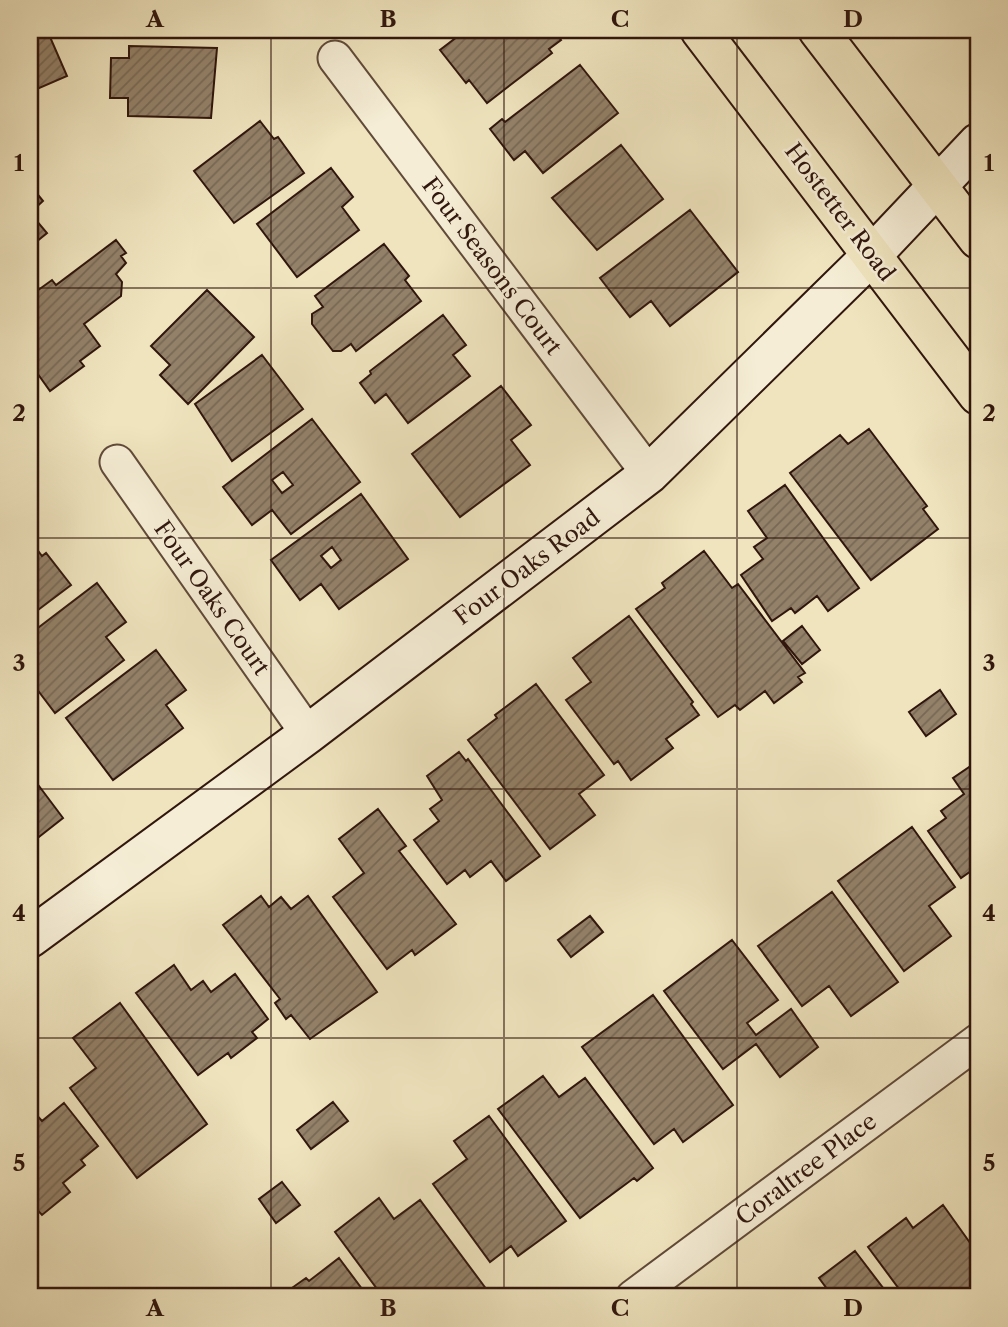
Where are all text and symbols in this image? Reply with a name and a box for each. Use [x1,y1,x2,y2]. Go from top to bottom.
text: A [145,5,165,33]
text: B [379,5,397,33]
text: C [611,5,629,33]
text: D [843,5,863,33]
street label: Hostetter Road [779,137,901,287]
text: 1 [14,149,25,177]
text: 1 [984,149,995,177]
street label: Four Seasons Court [416,172,568,360]
text: 2 [12,399,26,427]
text: 2 [982,399,996,427]
street label: Four Oaks Road [449,503,605,631]
street label: Four Oaks Court [148,515,276,681]
text: 3 [13,649,26,677]
text: 3 [983,649,996,677]
text: 4 [12,899,26,927]
text: 4 [982,899,996,927]
street label: Coraltree Place [730,1107,882,1231]
text: 5 [13,1149,25,1177]
text: 5 [983,1149,995,1177]
text: A [145,1294,165,1322]
text: B [379,1294,397,1322]
text: C [611,1294,629,1322]
text: D [843,1294,863,1322]

